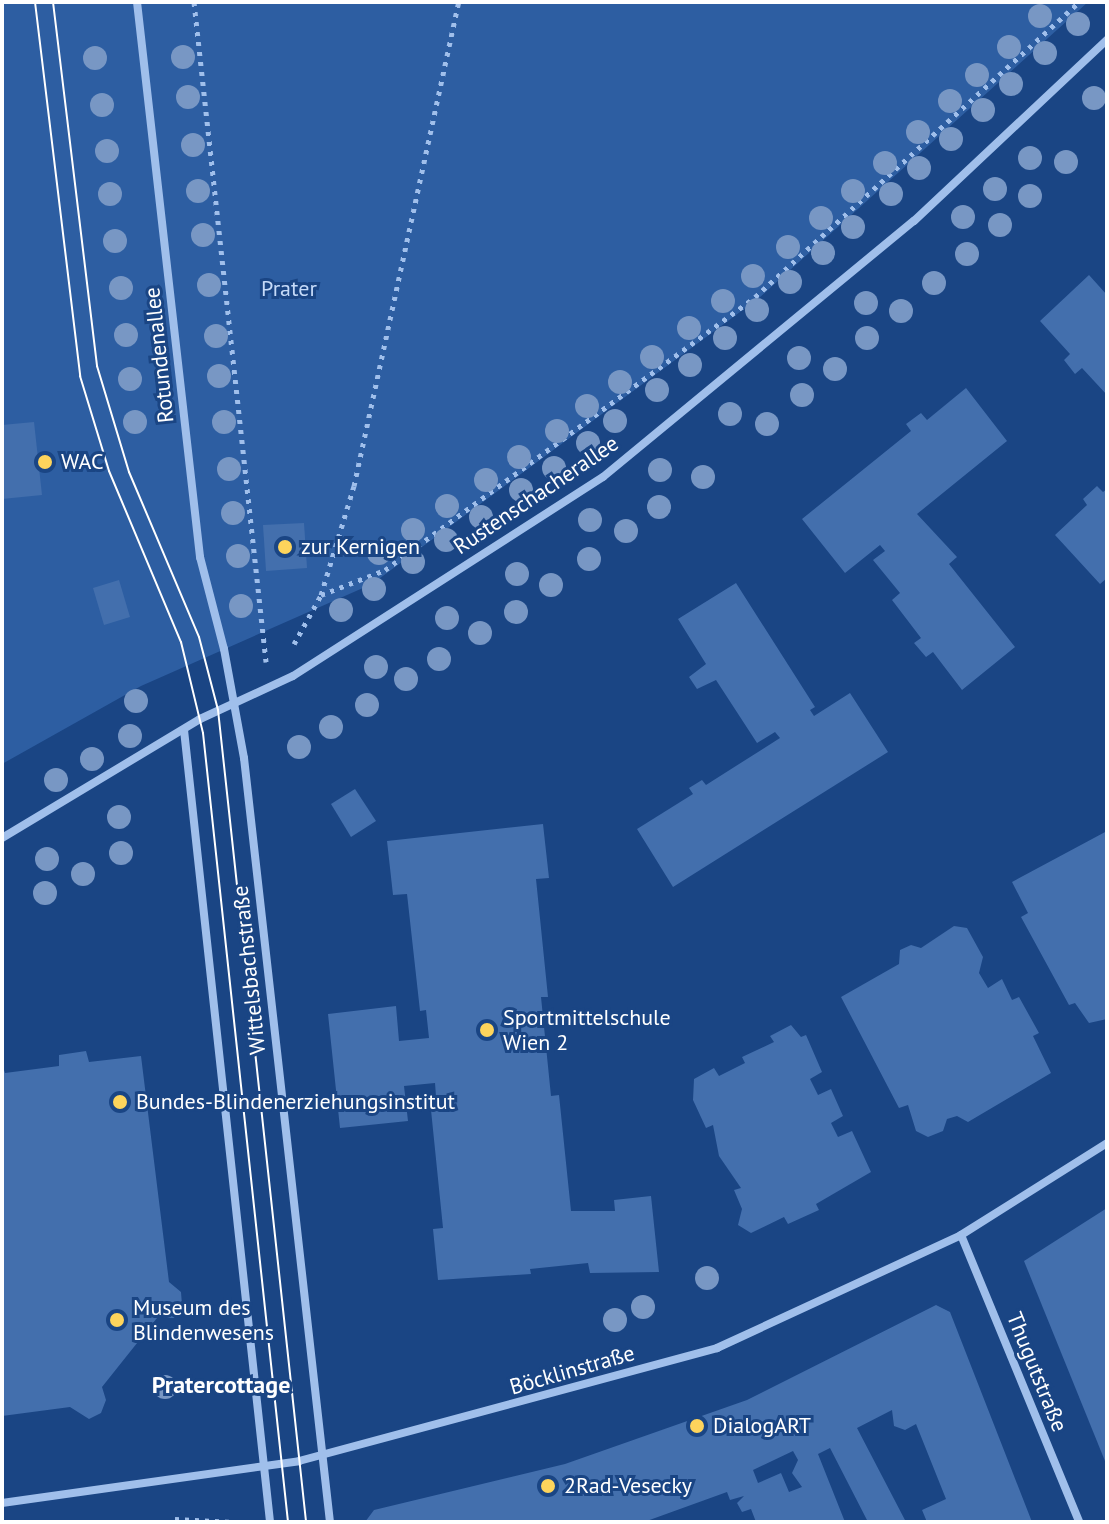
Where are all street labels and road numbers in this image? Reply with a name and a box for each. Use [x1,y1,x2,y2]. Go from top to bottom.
street label: Rotundenallee [139,286,179,424]
street label: Rustenschacherallee [449,430,623,560]
street label: Wittelsbachstraße [227,884,271,1056]
street label: Thugutstraße [1001,1308,1073,1436]
street label: Böcklinstraße [506,1340,638,1400]

